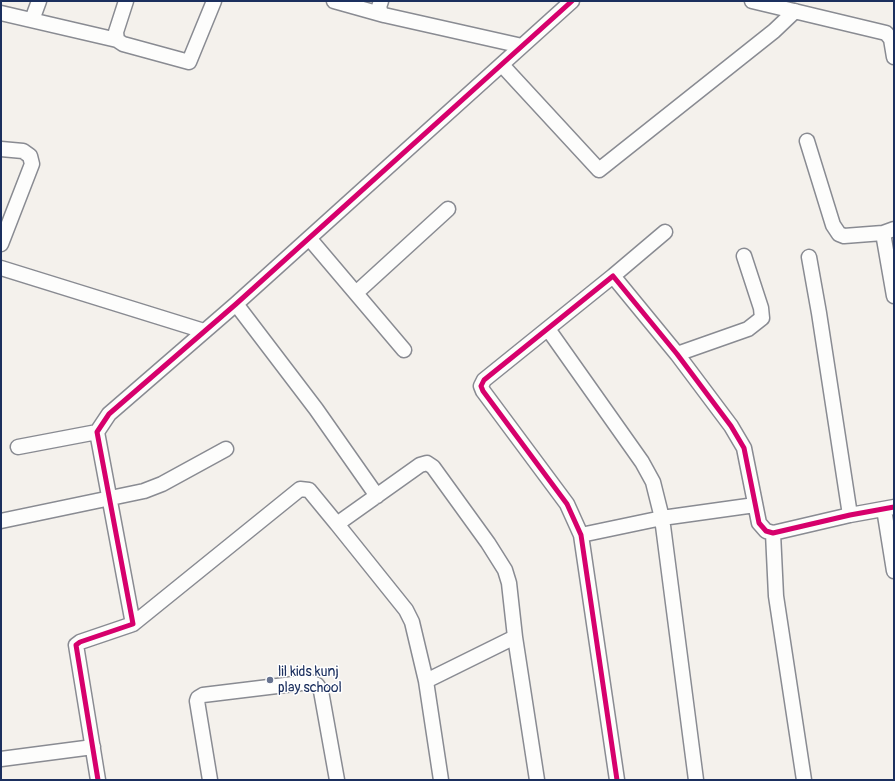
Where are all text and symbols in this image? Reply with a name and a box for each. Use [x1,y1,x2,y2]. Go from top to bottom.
place label: lil kids kunj play school [278,664,342,696]
marker: lil kids kunj play school [265,675,275,685]

